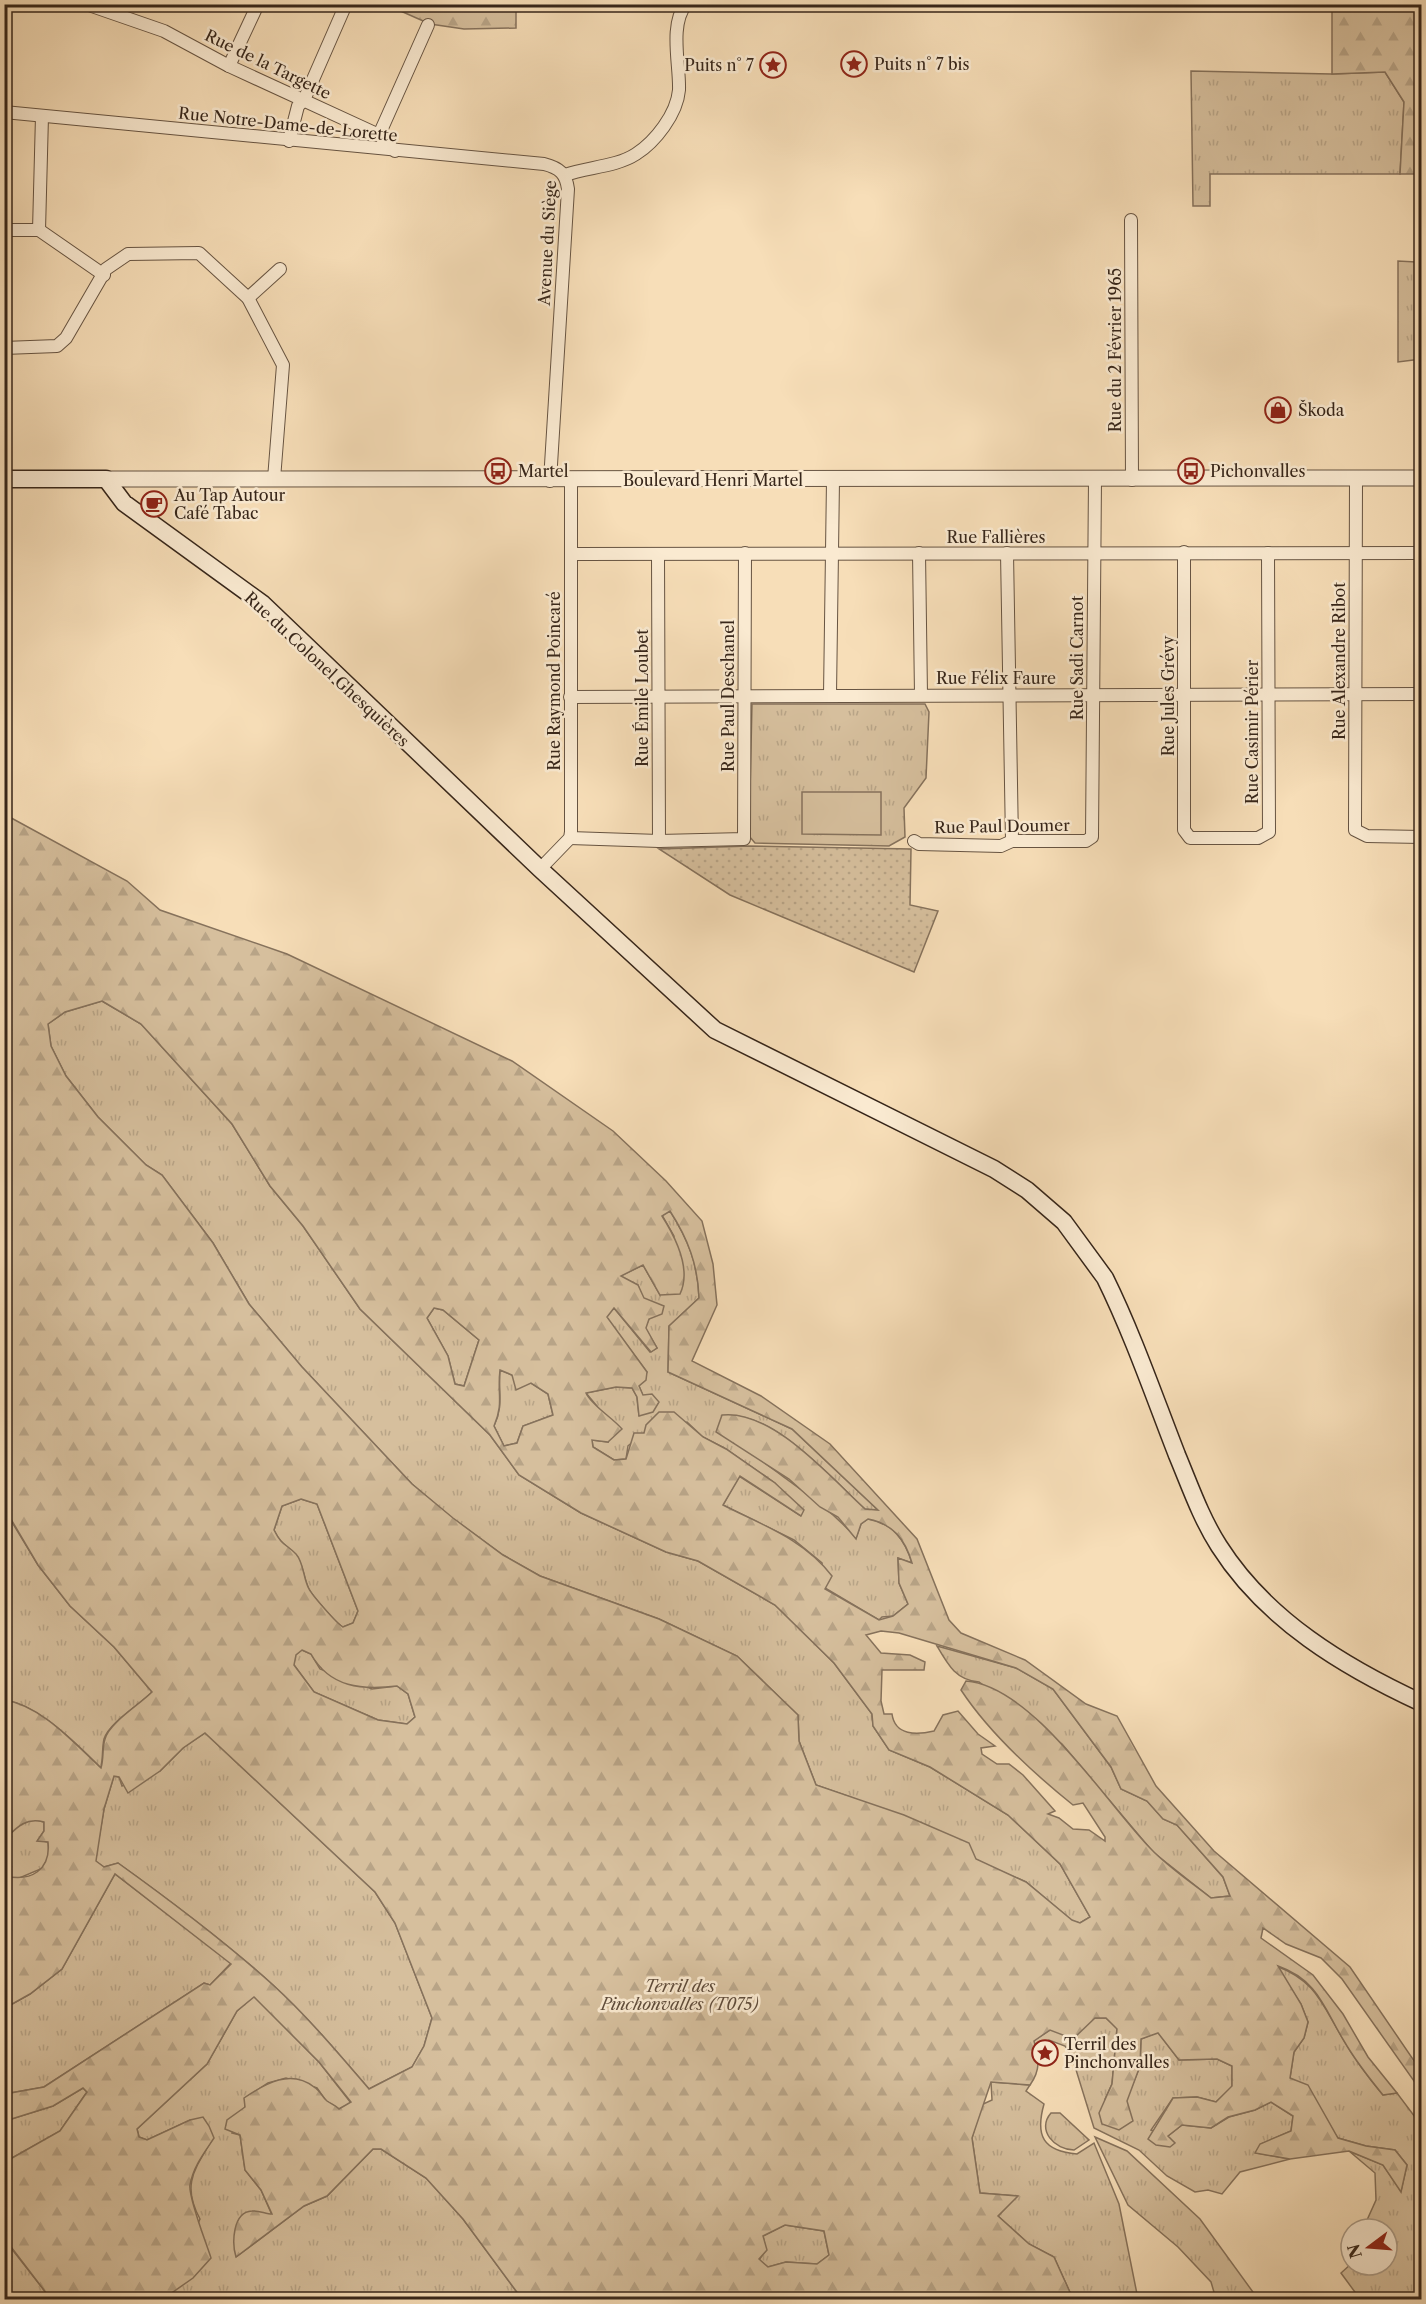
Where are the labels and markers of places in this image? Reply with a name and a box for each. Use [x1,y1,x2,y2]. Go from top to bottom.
place icon: Puits n° 7 bis [839,49,869,79]
place icon: Puits n° 7 [758,50,788,80]
place label: Puits n° 7 bis [874,54,969,74]
place label: Puits n° 7 [684,55,754,75]
shop icon: Škoda [1263,395,1293,425]
place label: Škoda [1298,399,1345,420]
bus stop icon: Martel [483,456,513,486]
bus stop icon: Pichonvalles [1176,456,1206,486]
place label: Martel [518,461,569,481]
place label: Pichonvalles [1210,461,1305,481]
place label: Au Tap Autour Café Tabac [173,485,286,523]
cafe icon: Au Tap Autour Café Tabac [139,489,169,519]
place label: Terril des Pinchonvalles [1064,2034,1169,2072]
place icon: Terril des Pinchonvalles [1030,2038,1060,2068]

